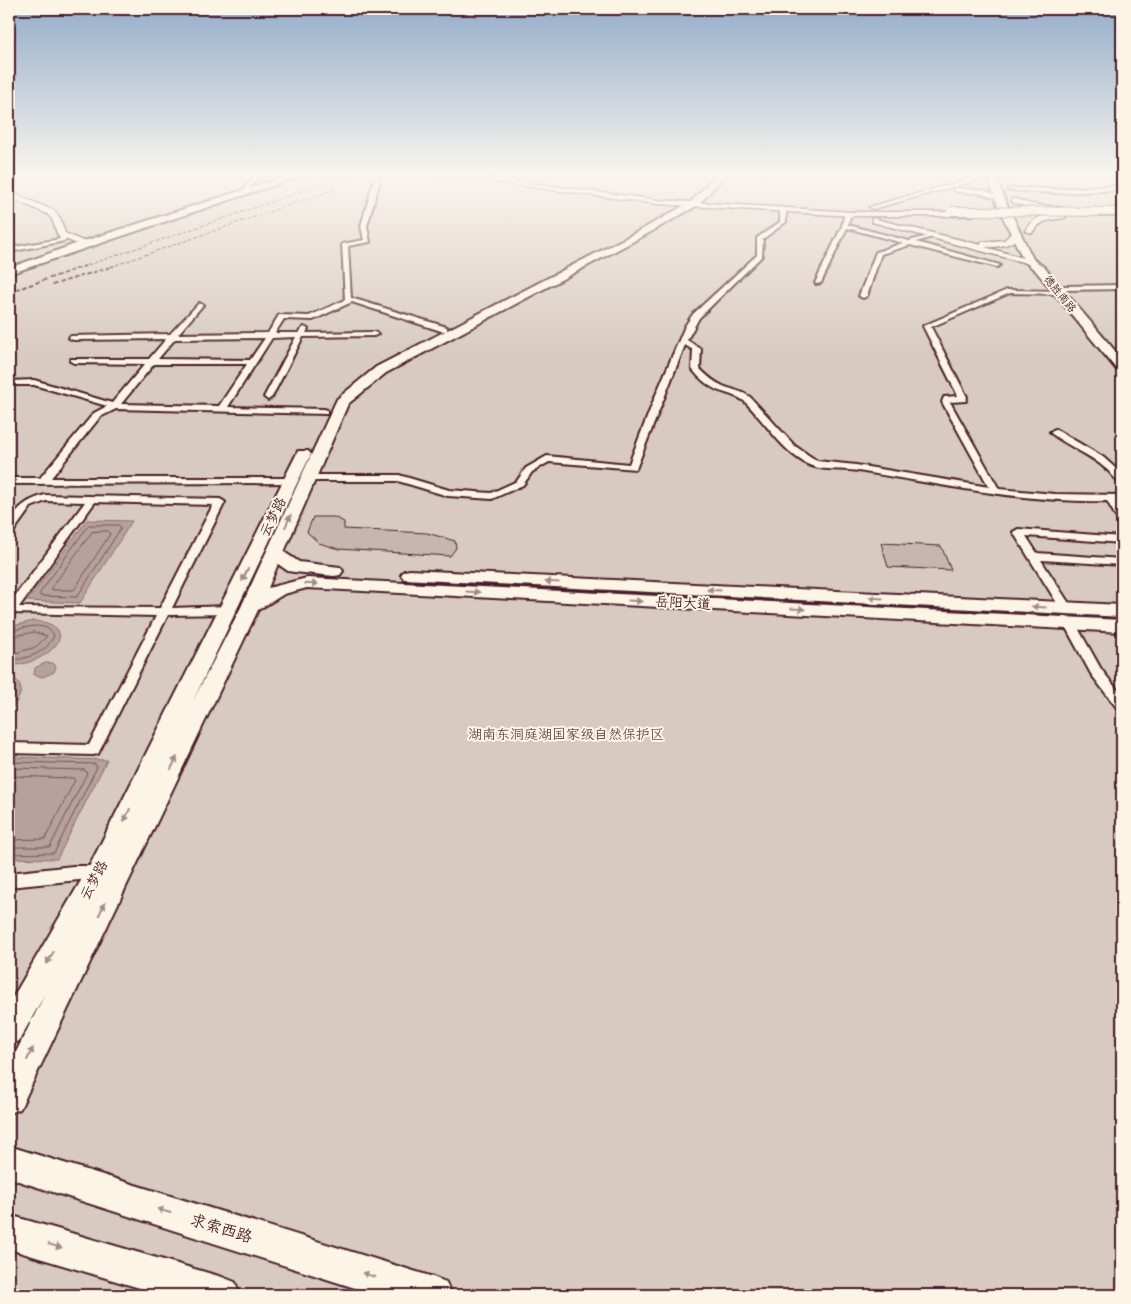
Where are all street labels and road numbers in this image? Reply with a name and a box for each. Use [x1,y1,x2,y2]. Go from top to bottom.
street label: 德胜南路 [1041,273,1079,315]
street label: 云梦路 [256,494,290,540]
street label: 岳阳大道 [655,593,711,613]
street label: 云梦路 [77,857,111,903]
street label: 求索西路 [188,1211,254,1247]

